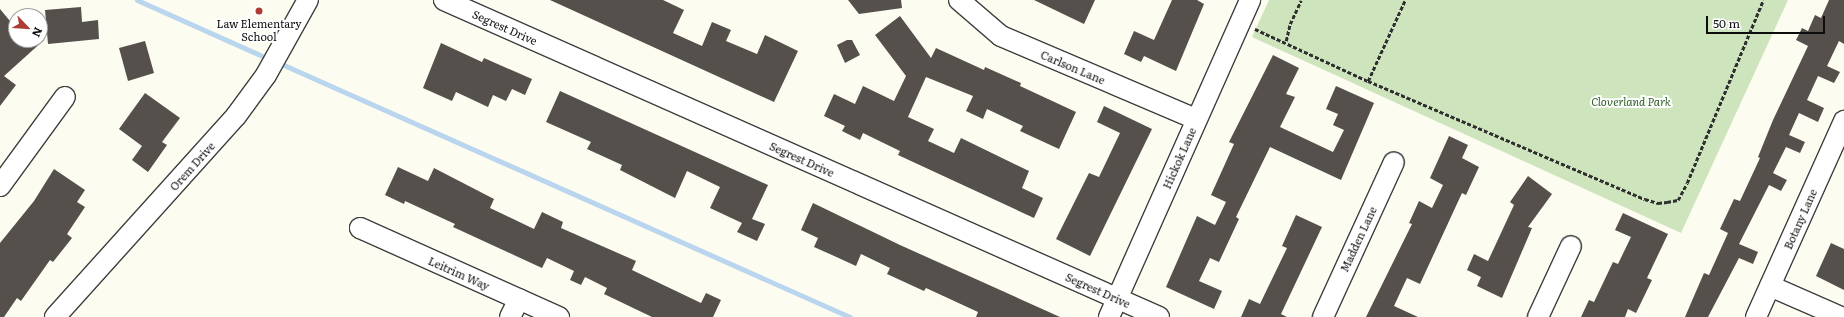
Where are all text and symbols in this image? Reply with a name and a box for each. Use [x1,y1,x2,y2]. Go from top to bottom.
marker: Law Elementary School [254,6,264,16]
street label: Segrest Drive [471,7,539,47]
north arrow [8,8,48,48]
scale bar [1708,8,1827,34]
text: 50 m [1713,14,1740,32]
place label: Law Elementary School [216,17,302,43]
text: N [29,25,47,40]
street label: Carlson Lane [1039,48,1107,86]
park label: Cloverland Park [1591,94,1671,108]
street label: Hickok Lane [1160,125,1198,191]
street label: Orem Drive [167,139,217,193]
street label: Segrest Drive [768,139,836,179]
street label: Botany Lane [1781,187,1819,251]
street label: Madden Lane [1337,204,1379,274]
street label: Leitrim Way [426,254,492,292]
street label: Segrest Drive [1064,270,1132,310]

